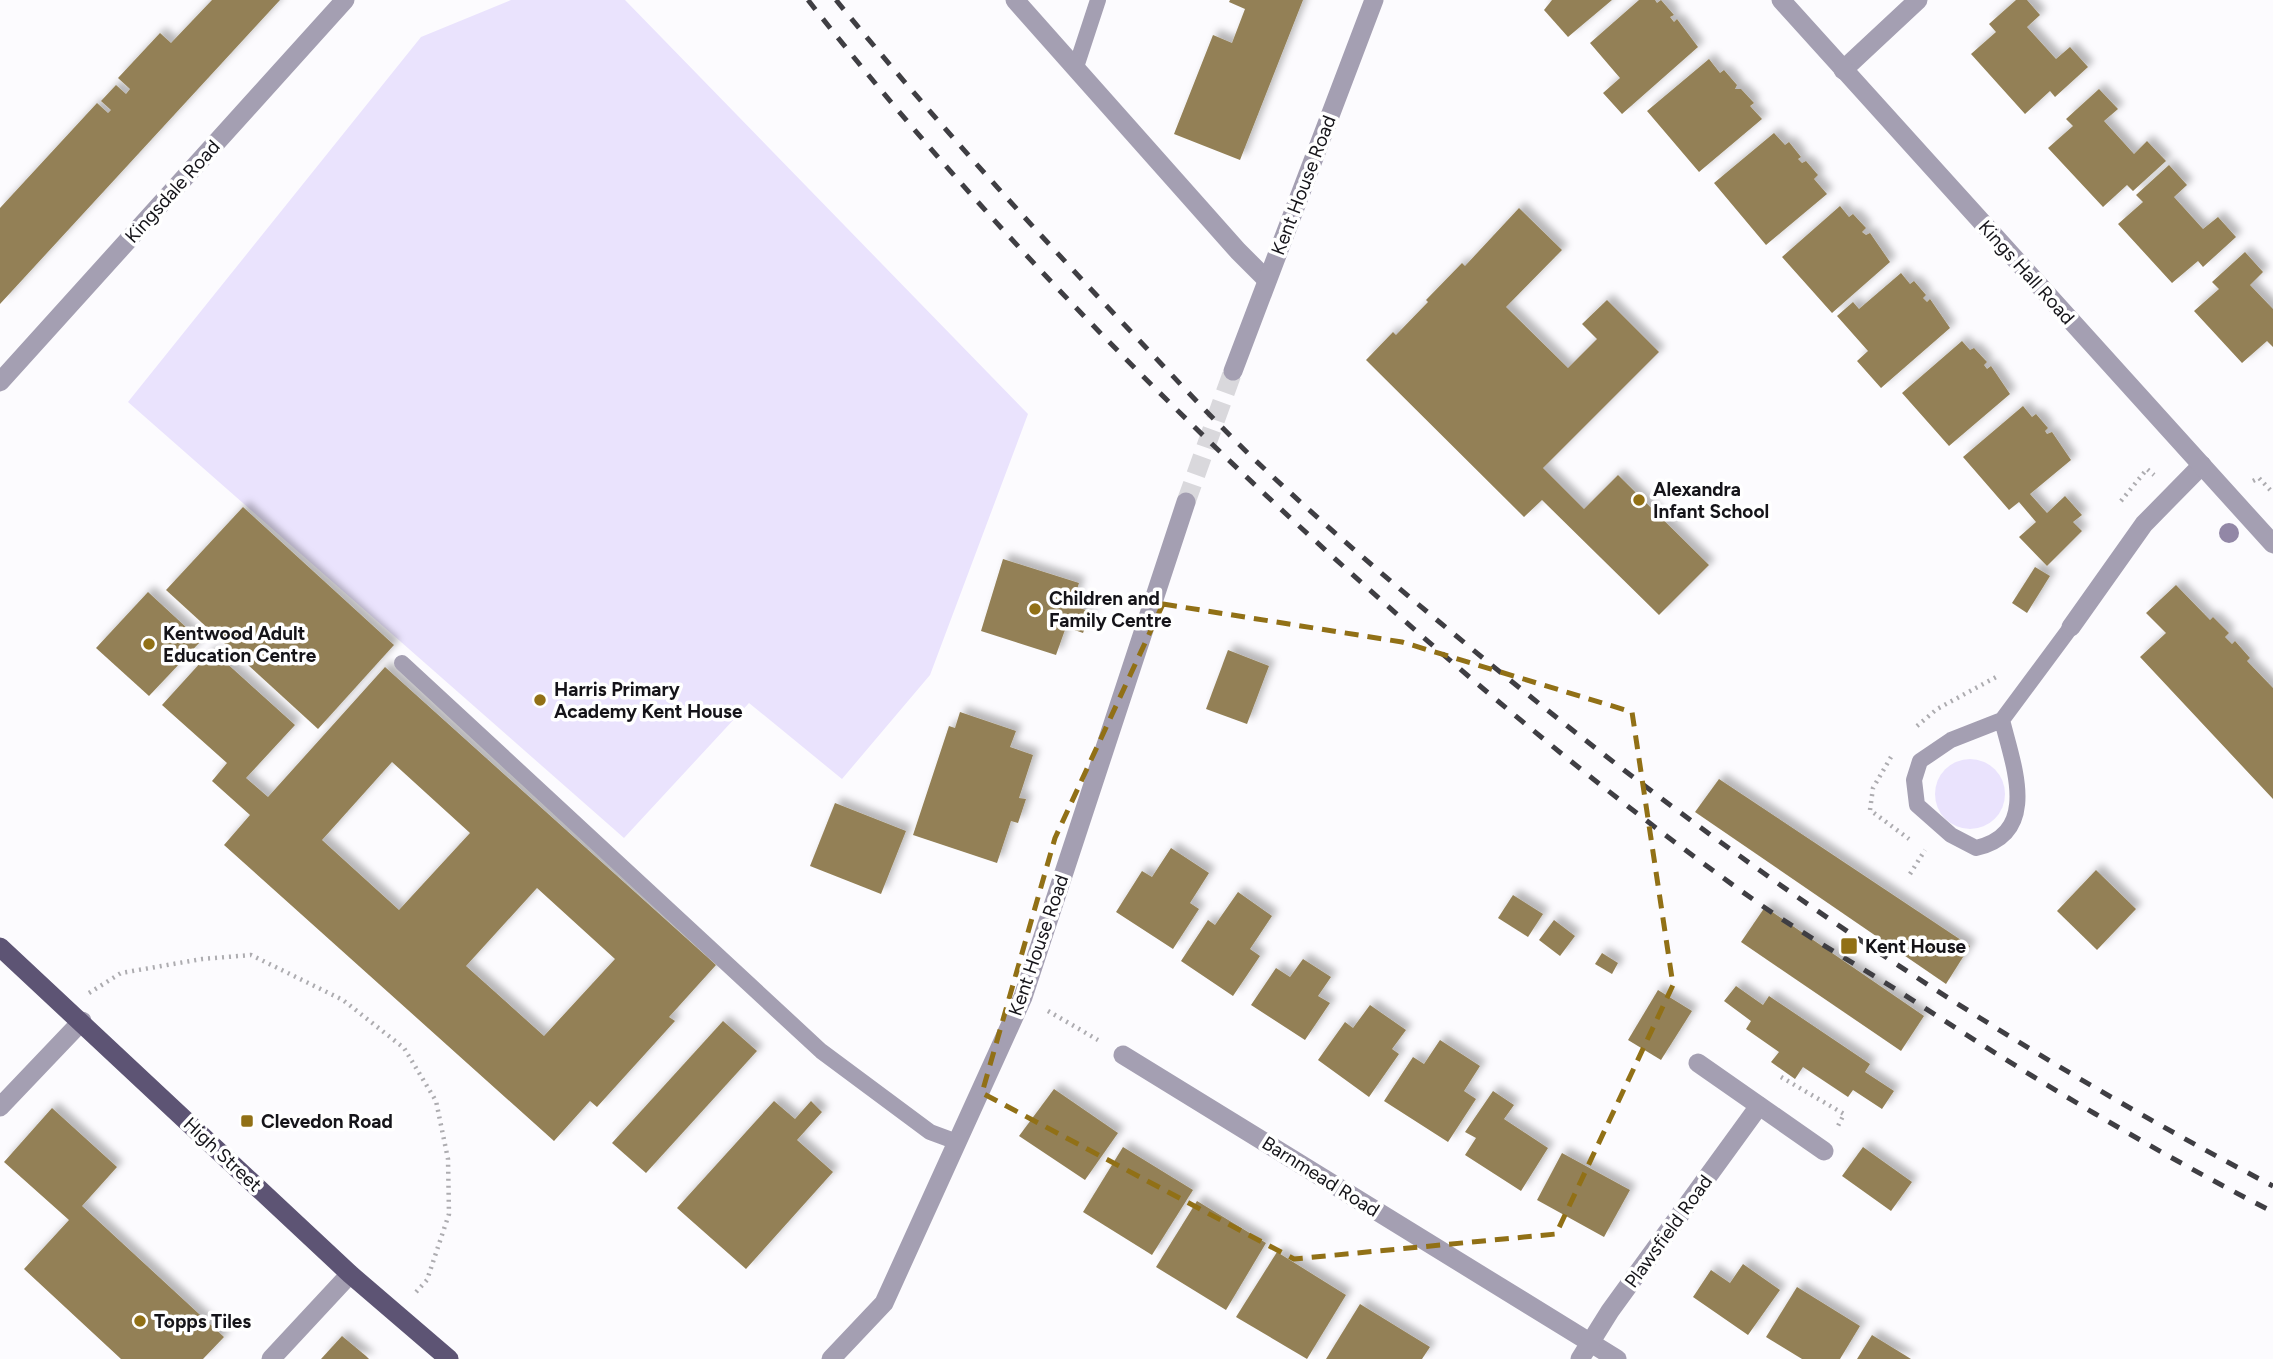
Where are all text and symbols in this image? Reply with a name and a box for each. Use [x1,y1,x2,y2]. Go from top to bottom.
street label: Kent House Road [1266,112,1341,258]
street label: Kingsdale Road [120,135,225,247]
street label: Kings Hall Road [1974,216,2079,329]
place label: Alexandra Infant School [1653,478,1769,523]
marker: Alexandra Infant School [1631,492,1647,508]
place label: Children and Family Centre [1049,587,1172,632]
marker: Children and Family Centre [1027,601,1043,617]
place label: Kentwood Adult Education Centre [163,622,317,667]
marker: Kentwood Adult Education Centre [141,636,157,652]
place label: Harris Primary Academy Kent House [554,678,743,723]
marker: Harris Primary Academy Kent House [532,692,548,708]
street label: Kent House Road [1004,872,1073,1019]
place label: Kent House [1865,935,1966,958]
marker: Kent House [1839,936,1859,956]
place label: Clevedon Road [261,1110,393,1133]
street label: High Street [179,1112,266,1196]
marker: Clevedon Road [239,1113,255,1129]
street label: Barnmead Road [1258,1131,1384,1222]
street label: Plawsfield Road [1620,1170,1717,1292]
place label: Topps Tiles [154,1310,251,1333]
marker: Topps Tiles [132,1313,148,1329]

